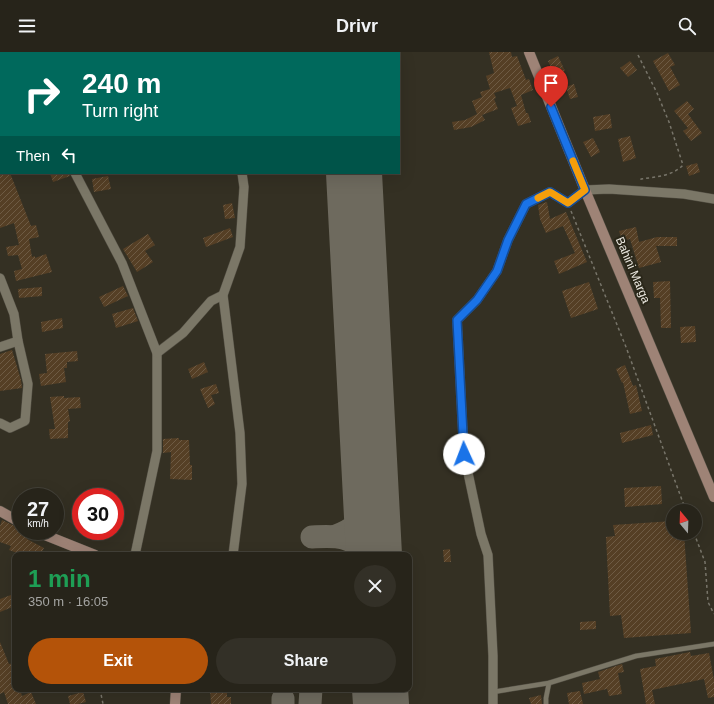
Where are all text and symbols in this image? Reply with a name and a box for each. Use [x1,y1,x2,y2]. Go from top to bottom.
icon: menu [16,15,38,37]
icon: search [676,15,698,37]
text: Drivr [336,16,378,36]
pin [534,66,568,107]
icon: right [16,68,68,120]
text: 240 m [82,68,161,99]
icon: arrive [540,72,562,94]
text: Turn right [82,101,158,121]
icon: left [58,144,80,166]
text: Then [16,147,50,164]
street label: Bahini Marga [613,235,653,306]
position arrow [443,433,485,475]
speed limit sign: 30 [72,488,124,540]
text: 27 [27,498,49,520]
north arrow [666,504,702,540]
map controls [666,504,702,540]
text: km/h [27,518,49,529]
text: 1 min [28,565,91,592]
button: close [354,565,396,607]
text: 350 m · 16:05 [28,594,108,609]
button: Exit [28,638,208,684]
button: Share [216,638,396,684]

